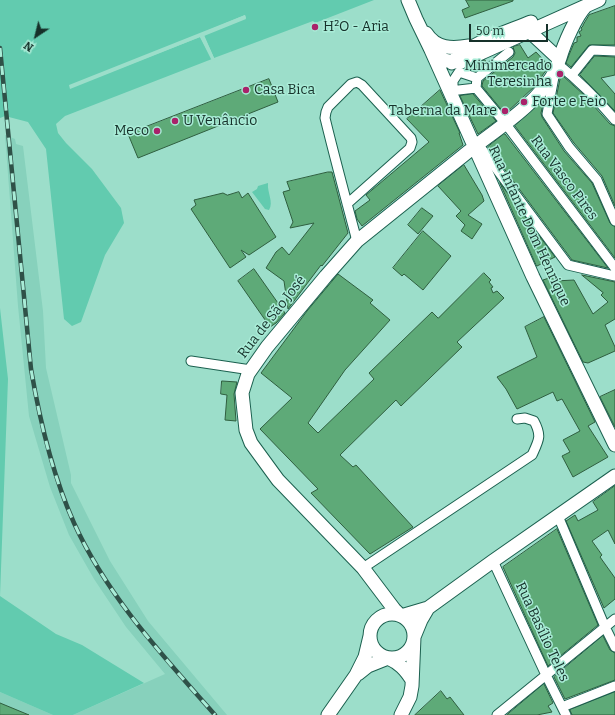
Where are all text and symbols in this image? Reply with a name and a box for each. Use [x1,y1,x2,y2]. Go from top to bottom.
north arrow [16,16,56,56]
scale bar [471,16,550,42]
place label: H²O - Aria [323,19,389,35]
marker: H²O - Aria [310,22,320,32]
text: 50 m [476,24,504,38]
text: N [22,38,36,54]
place label: Minimercado Teresinha [465,58,552,90]
marker: Minimercado Teresinha [555,69,565,79]
place label: Casa Bica [254,82,315,98]
marker: Casa Bica [241,85,251,95]
place label: Forte e Feio [532,94,606,110]
marker: Forte e Feio [519,97,529,107]
place label: Taberna da Mare [389,103,497,119]
marker: Taberna da Mare [500,106,510,116]
place label: U Venâncio [183,113,257,129]
marker: U Venâncio [170,116,180,126]
place label: Meco [114,123,149,139]
marker: Meco [152,126,162,136]
street label: Rua Vasco Pires [527,132,601,224]
street label: Rua Infante Dom Henrique [484,143,574,309]
street label: Rua de São José [234,272,310,362]
street label: Rua Basílio Teles [512,579,572,685]

